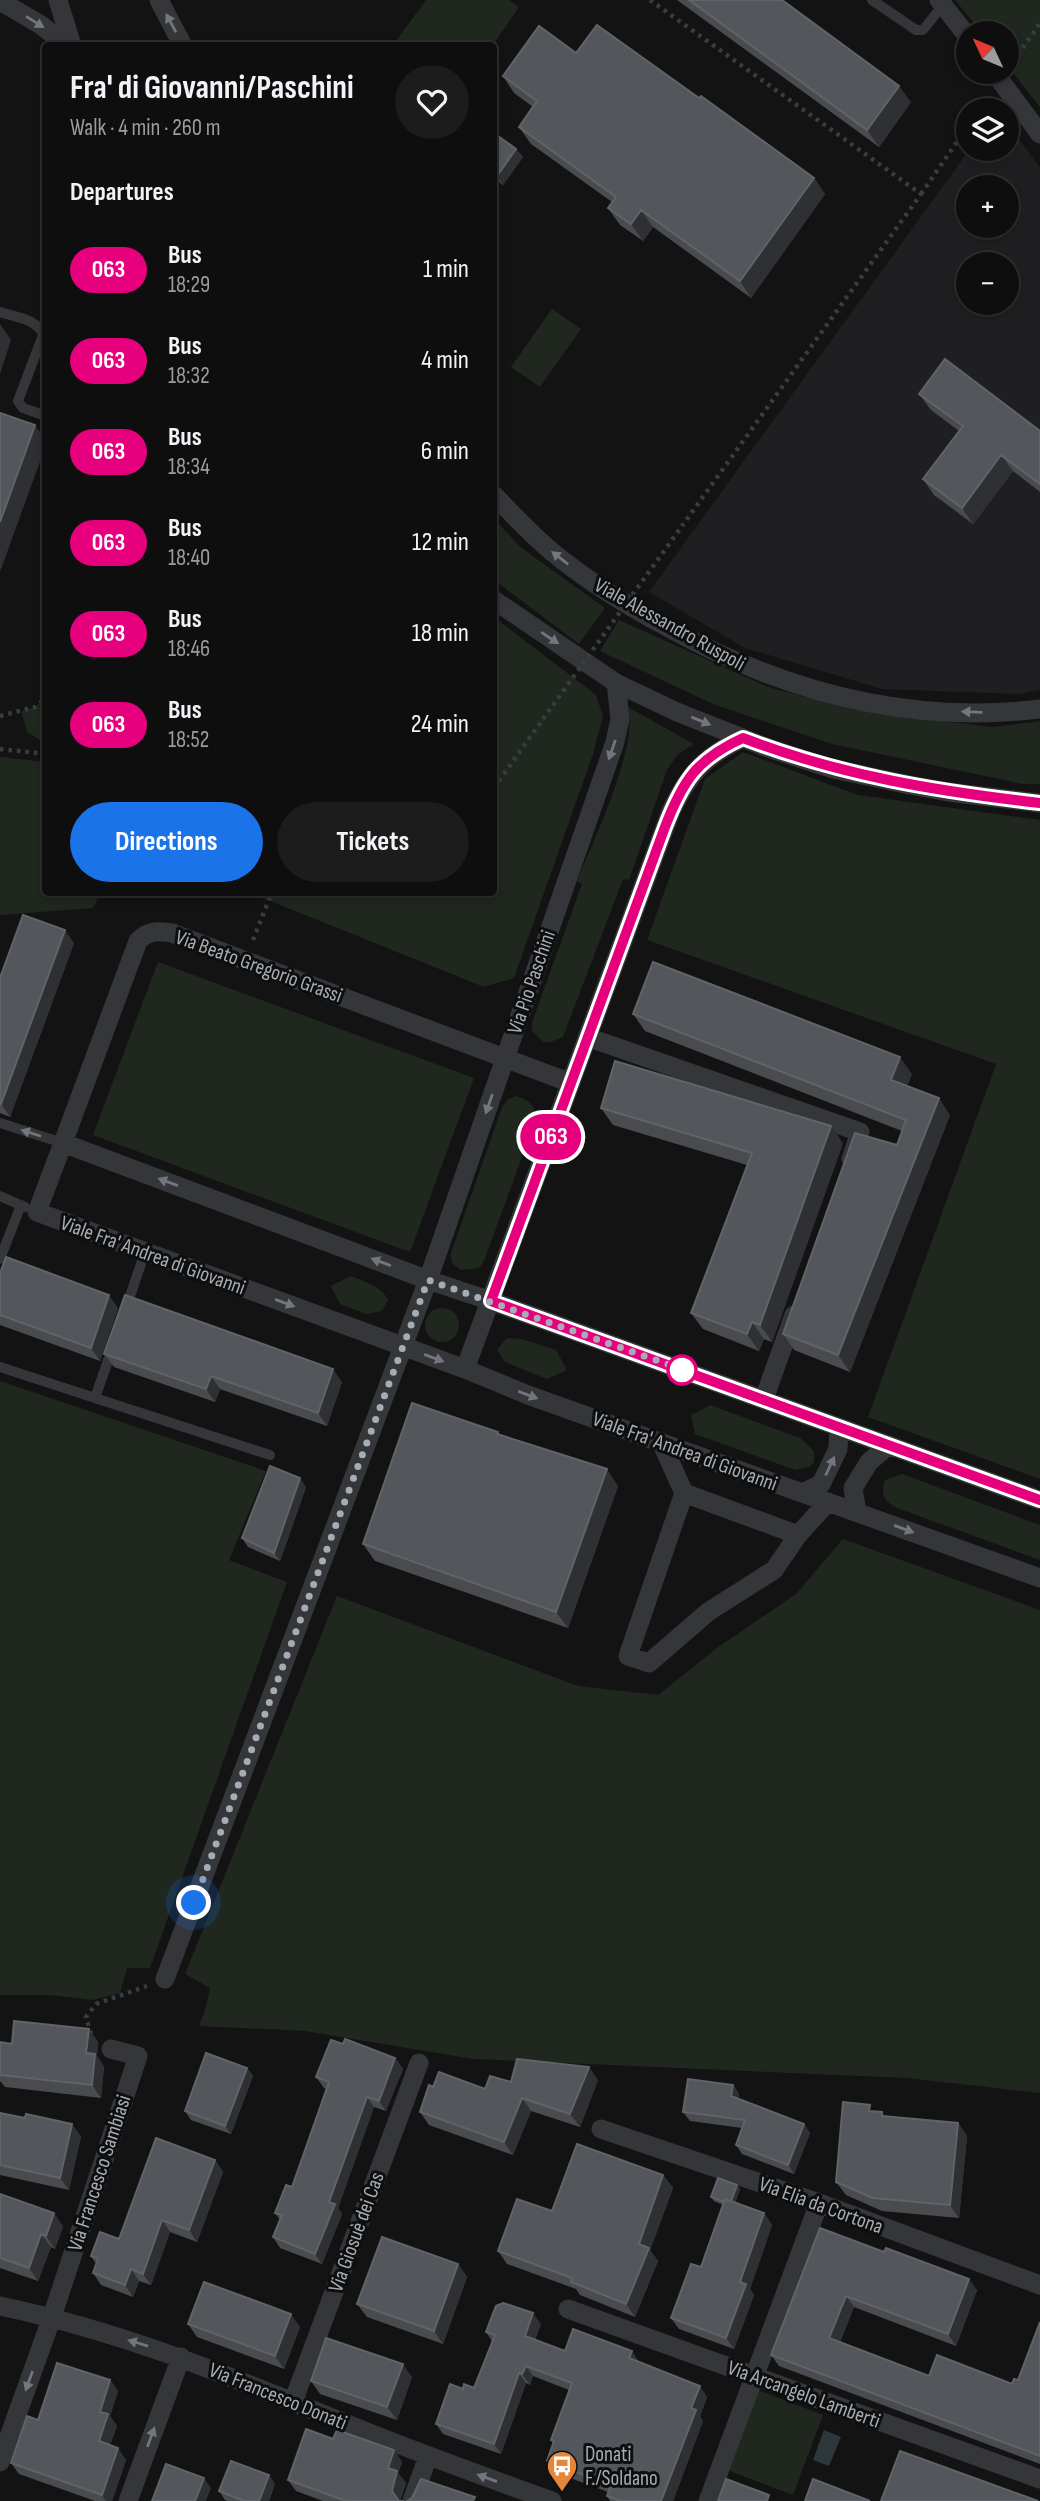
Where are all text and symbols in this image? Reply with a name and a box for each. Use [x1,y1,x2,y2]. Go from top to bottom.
one-way arrow [165,13,177,33]
one-way arrow [25,15,44,28]
north arrow [956,21,1018,84]
map controls [956,21,1019,315]
button: heart [395,65,469,139]
text: Fra' di Giovanni/Paschini [70,68,354,108]
button: layers [956,98,1019,161]
text: Walk · 4 min · 260 m [70,114,220,142]
button: + [956,175,1019,238]
text: Departures [70,177,174,208]
text: Bus [168,240,202,271]
button: − [956,252,1019,315]
text: 1 min [423,254,469,285]
text: 063 [92,255,125,284]
text: 18:29 [168,271,210,299]
text: Bus [168,331,202,362]
text: 4 min [421,345,469,376]
text: 063 [92,346,125,375]
text: 18:32 [168,362,210,390]
text: Bus [168,422,202,453]
text: 6 min [421,436,469,467]
text: 063 [92,437,125,466]
text: 18:34 [168,453,210,481]
text: Bus [168,513,202,544]
text: 12 min [412,527,469,558]
text: 063 [92,528,125,557]
text: 18:40 [168,544,210,572]
one-way arrow [552,550,570,565]
street label: Viale Alessandro Ruspoli [590,573,750,676]
text: Bus [168,604,202,635]
text: 18 min [412,618,469,649]
text: 063 [92,619,125,648]
one-way arrow [541,631,559,645]
text: 18:46 [168,635,210,663]
text: Bus [168,695,202,726]
one-way arrow [961,707,983,718]
text: 24 min [411,709,469,740]
text: 063 [92,710,125,739]
one-way arrow [691,716,712,727]
text: 18:52 [168,726,209,754]
one-way arrow [606,740,617,761]
button: Directions [70,802,263,882]
button: Tickets [277,802,469,882]
street label: Via Beato Gregorio Grassi [172,925,346,1008]
street label: Via Pio Paschini [502,927,561,1037]
one-way arrow [483,1093,494,1114]
line badge: 063 [511,1114,591,1160]
text: 063 [534,1122,568,1151]
one-way arrow [21,1127,42,1138]
one-way arrow [157,1177,178,1188]
street label: Viale Fra' Andrea di Giovanni [57,1210,249,1301]
one-way arrow [370,1256,391,1267]
one-way arrow [274,1298,295,1309]
one-way arrow [424,1353,445,1364]
unlabelled marker [667,1355,697,1385]
one-way arrow [518,1389,539,1400]
street label: Viale Fra' Andrea di Giovanni [589,1406,781,1497]
one-way arrow [824,1456,835,1477]
one-way arrow [893,1524,914,1535]
your location [176,1885,211,1920]
street label: Via Francesco Sambiasi [62,2092,137,2254]
street label: Via Giosuè dei Cas [323,2169,390,2296]
street label: Via Elia da Cortona [755,2171,886,2240]
one-way arrow [127,2338,148,2348]
street label: Via Arcangelo Lamberti [724,2355,884,2434]
street label: Via Francesco Donati [205,2357,350,2436]
one-way arrow [23,2370,34,2391]
one-way arrow [146,2426,157,2447]
place label: Donati F./Soldano [585,2442,658,2491]
bus stop icon: Donati F./Soldano [545,2449,579,2493]
one-way arrow [477,2472,498,2483]

